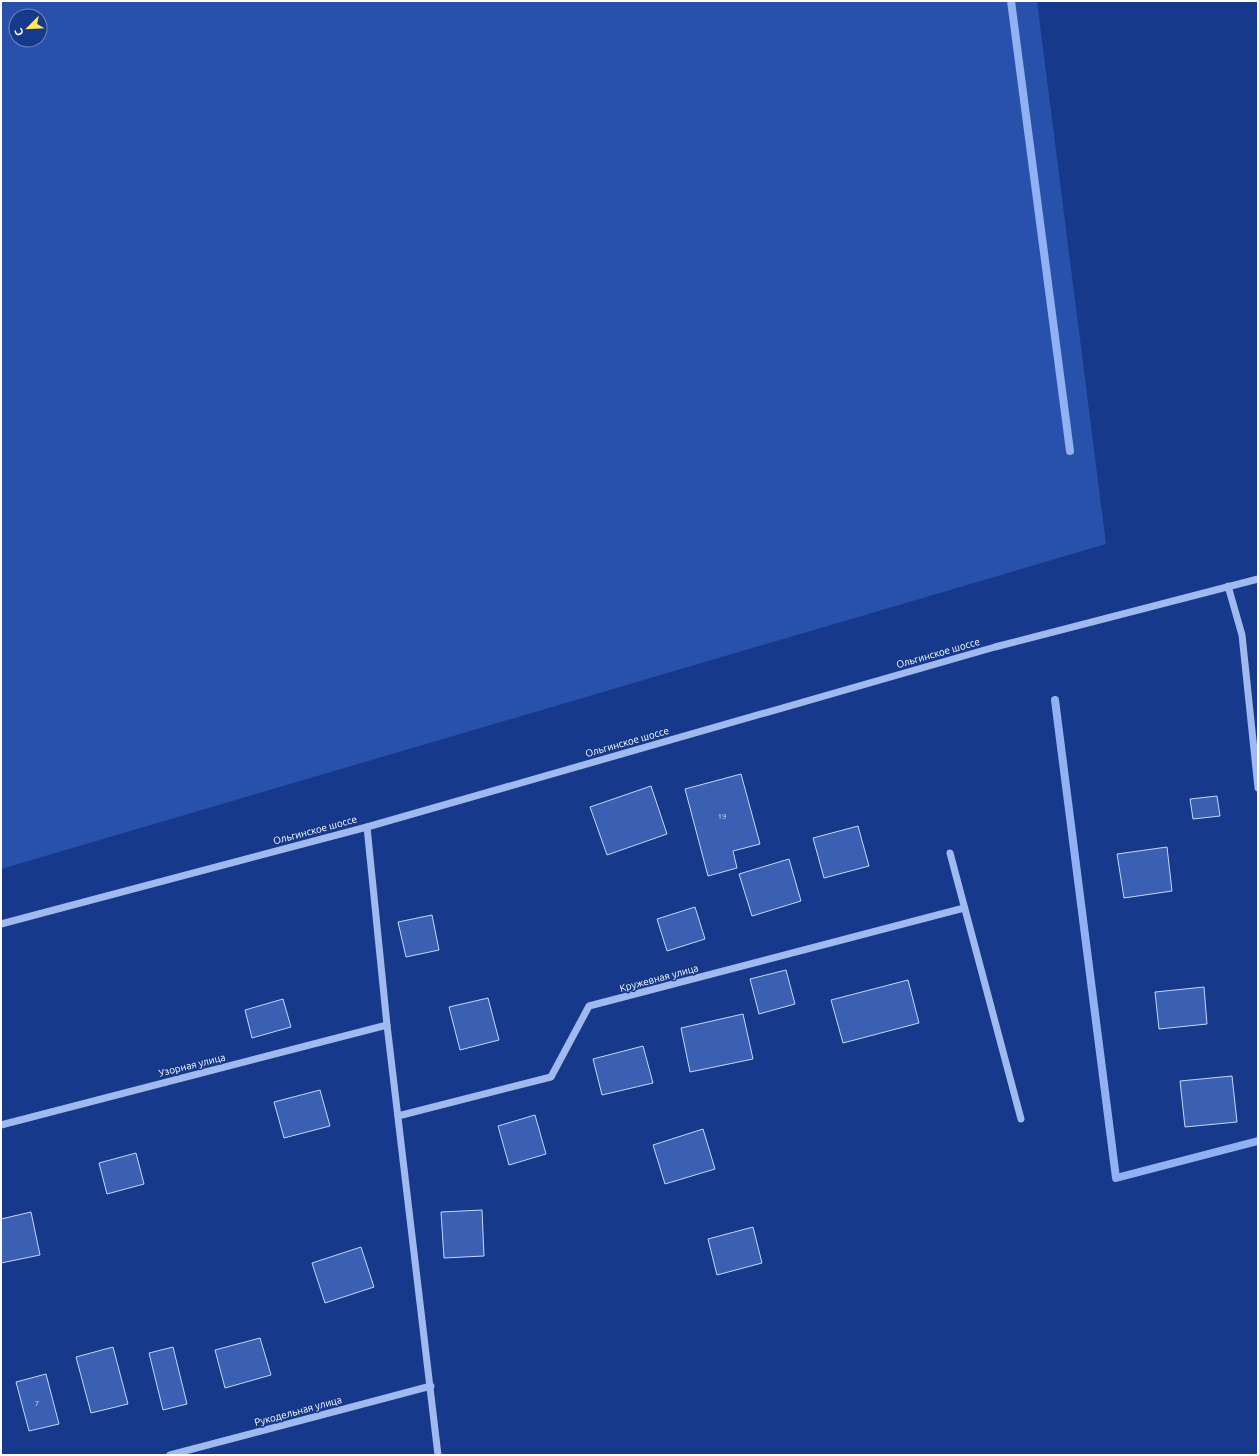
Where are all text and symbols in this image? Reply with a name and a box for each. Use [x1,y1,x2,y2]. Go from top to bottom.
north arrow [8,8,48,48]
text: С [12,26,26,38]
street label: Ольгинское шоссе [895,636,981,670]
street label: Ольгинское шоссе [584,725,670,759]
house number: 19 [717,812,727,821]
street label: Ольгинское шоссе [272,813,358,847]
street label: Кружевная улица [618,962,700,994]
street label: Узорная улица [158,1051,226,1079]
street label: Рукодельная улица [253,1394,343,1428]
house number: 7 [35,1399,39,1408]

